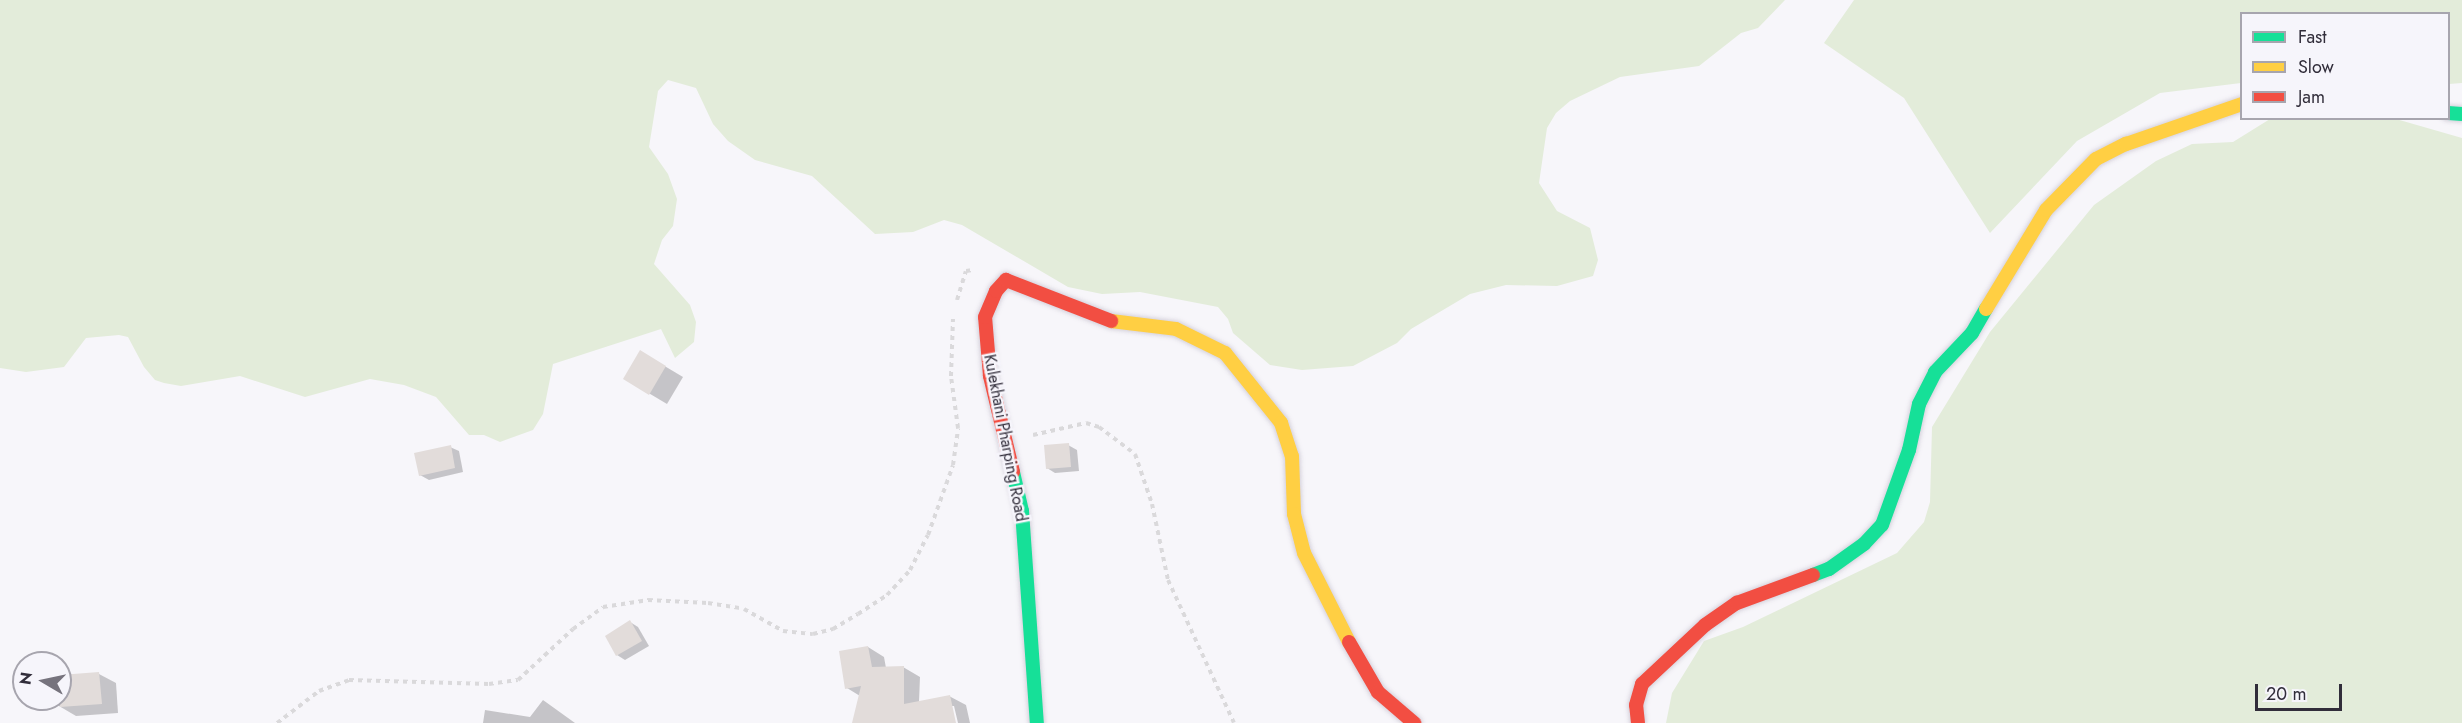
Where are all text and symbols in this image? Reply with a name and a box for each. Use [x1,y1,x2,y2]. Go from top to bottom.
legend [2240,12,2450,120]
text: Fast [2298,24,2327,50]
text: Slow [2298,54,2334,80]
text: Jam [2298,84,2325,110]
street label: Kulekhani Pharping Road [979,353,1031,523]
north arrow [12,651,72,711]
text: N [13,670,38,686]
scale bar [2258,672,2345,710]
text: 20 m [2266,681,2306,707]

